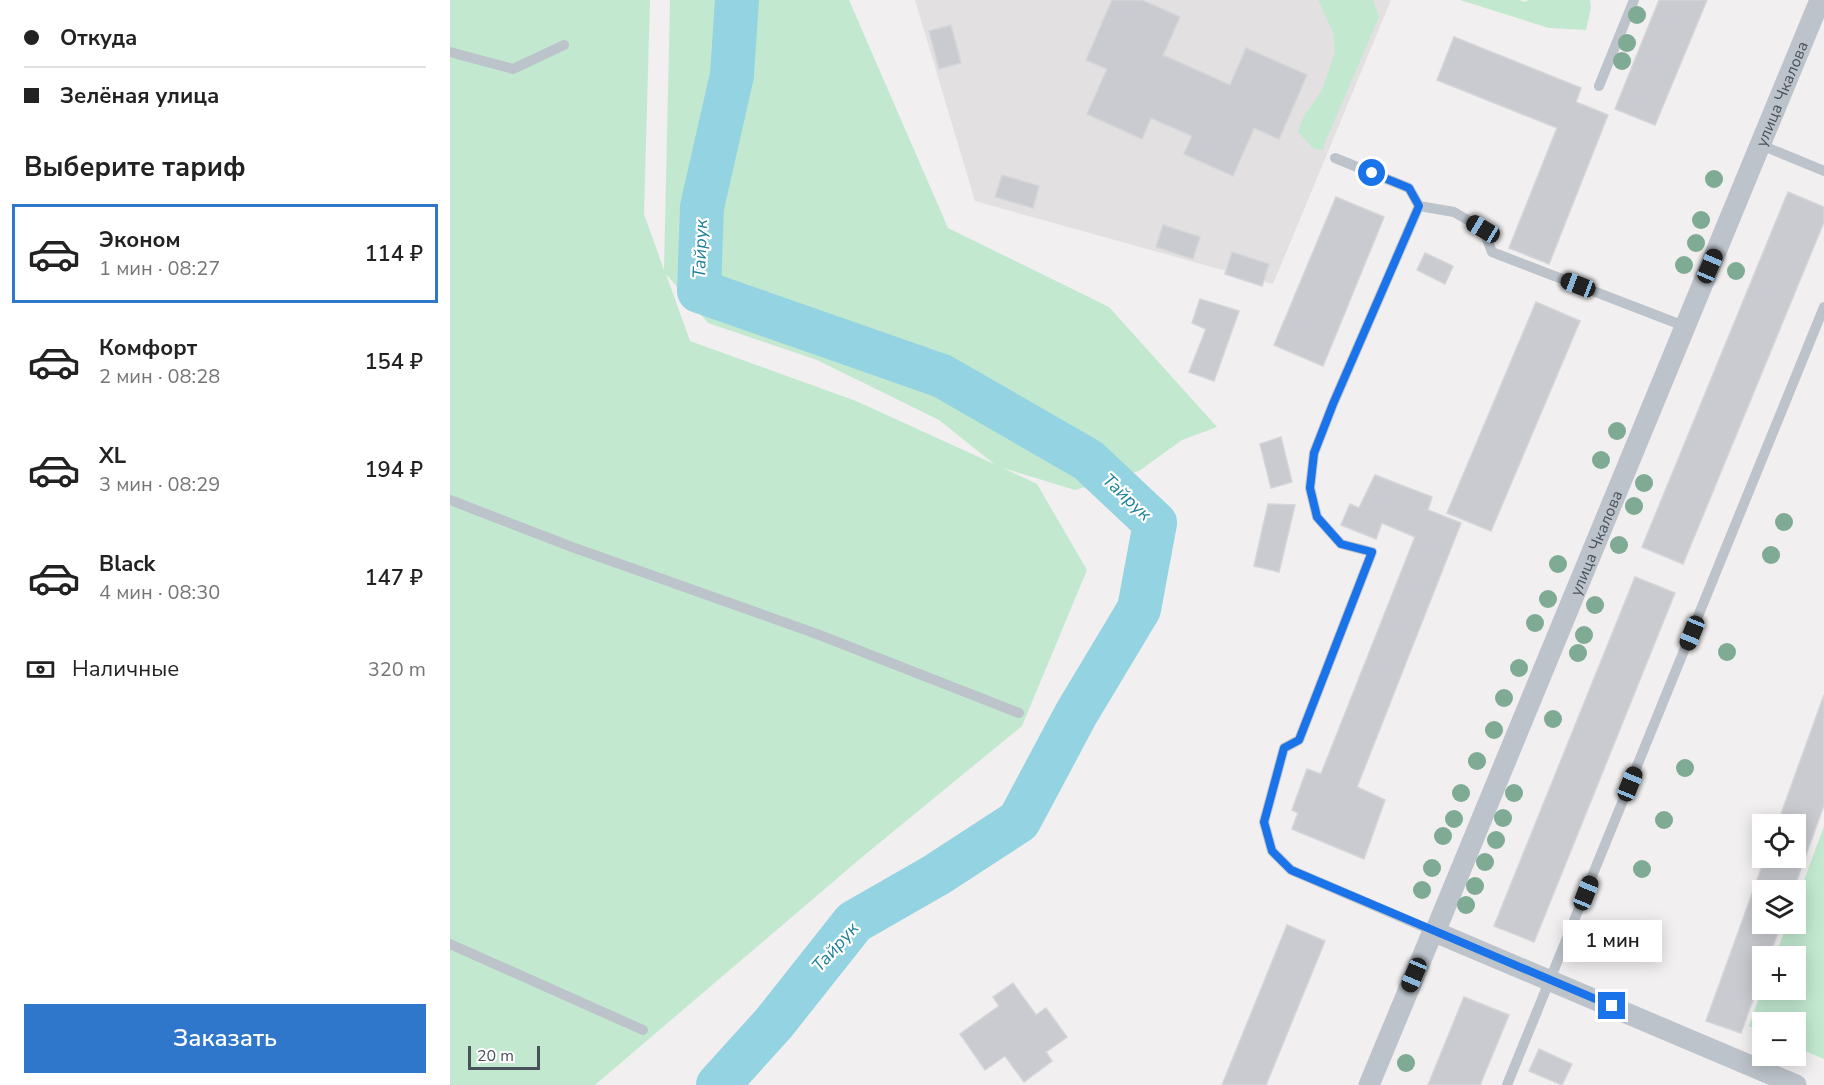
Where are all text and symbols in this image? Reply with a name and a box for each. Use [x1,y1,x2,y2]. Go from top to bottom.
text: Откуда [60,23,137,53]
street label: улица Чкалова [1751,38,1814,150]
text: Зелёная улица [60,81,219,111]
text: Выберите тариф [24,149,246,186]
route start [1358,159,1385,186]
car [1463,212,1503,246]
water label: Тайрук [687,219,713,279]
text: Эконом [99,225,181,255]
icon: car [27,227,81,281]
text: 114 ₽ [364,239,423,269]
car [1695,246,1725,286]
text: 1 мин · 08:27 [99,255,220,282]
car [1558,270,1598,300]
text: Комфорт [99,333,197,363]
icon: car [27,335,81,389]
text: 154 ₽ [364,347,423,377]
text: 2 мин · 08:28 [99,363,220,390]
text: XL [99,441,126,471]
icon: car [27,443,81,497]
text: 194 ₽ [364,455,423,485]
water label: Тайрук [1097,468,1157,526]
text: 3 мин · 08:29 [99,471,220,498]
street label: улица Чкалова [1565,487,1628,599]
text: Black [99,549,155,579]
icon: car [27,551,81,605]
text: 147 ₽ [364,563,423,593]
text: 4 мин · 08:30 [99,579,220,606]
car [1677,613,1707,653]
icon: cash [24,653,57,686]
text: Наличные [72,654,179,684]
text: 320 m [368,656,426,683]
car [1615,764,1645,804]
map controls [1752,814,1806,1066]
button: locate [1752,814,1806,868]
car [1571,873,1601,913]
button: layers [1752,880,1806,934]
water label: Тайрук [806,917,864,977]
callout: 1 мин [1562,919,1662,961]
text: 1 мин [1585,927,1640,954]
button: + [1752,946,1806,1000]
car [1399,955,1429,995]
route end [1598,992,1625,1019]
button: Заказать [24,1004,426,1073]
button: − [1752,1012,1806,1066]
scale bar [468,1043,540,1070]
text: 20 m [477,1045,514,1067]

